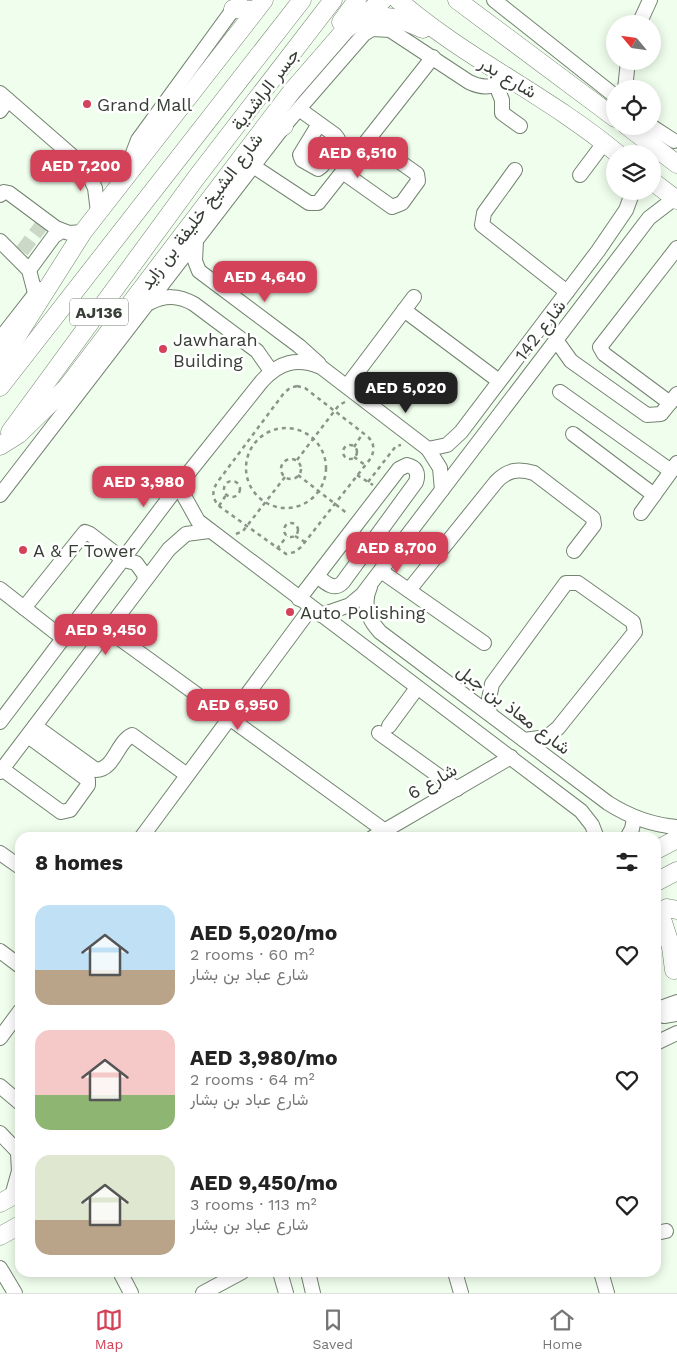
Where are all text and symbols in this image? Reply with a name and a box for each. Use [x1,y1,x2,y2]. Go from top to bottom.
north arrow [606,15,661,70]
map controls [606,15,661,200]
street label: جسر الراشدية [226,44,304,135]
street label: شارع بدر [474,51,541,104]
button: locate [606,80,661,135]
place label: Grand Mall [97,94,193,115]
marker: Grand Mall [81,98,93,110]
street label: شارع الشيخ خليفة بن زايد [135,129,268,295]
pin: AED 6,510 [301,136,415,179]
text: AED 6,510 [319,143,397,162]
button: layers [606,145,661,200]
pin: AED 7,200 [24,150,138,192]
text: AED 7,200 [41,156,121,175]
pin: AED 4,640 [208,260,322,303]
text: AED 4,640 [224,267,306,286]
street label: شارع 142 [510,295,571,366]
road number: AJ136 [70,298,128,326]
place label: Jawharah Building [173,329,258,371]
marker: Jawharah Building [157,343,169,355]
pin: AED 5,020 [349,372,463,414]
text: AED 5,020 [366,378,446,397]
pin: AED 3,980 [87,466,201,508]
text: AED 3,980 [103,472,185,491]
pin: AED 8,700 [340,532,454,574]
text: AED 8,700 [357,538,437,557]
place label: A & F Tower [33,540,136,561]
marker: A & F Tower [17,544,29,556]
place label: Auto Polishing [300,602,426,623]
marker: Auto Polishing [284,606,296,618]
pin: AED 9,450 [49,614,163,656]
text: AED 9,450 [65,620,147,639]
street label: شارع معاذ بن جبل [452,660,575,760]
pin: AED 6,950 [181,688,295,731]
text: AED 6,950 [198,695,278,714]
street label: شارع 6 [404,759,461,805]
icon: filters [613,848,641,876]
text: 8 homes [35,850,123,875]
text: AED 5,020/mo [190,920,337,945]
icon: home [75,925,135,985]
icon: heart [613,941,641,969]
text: 2 rooms · 60 m² [190,945,315,964]
text: شارع عباد بن بشار [190,965,308,984]
text: AED 3,980/mo [190,1045,338,1070]
icon: home [75,1050,135,1110]
icon: heart [613,1066,641,1094]
text: 2 rooms · 64 m² [190,1070,315,1089]
text: شارع عباد بن بشار [190,1090,308,1109]
text: AED 9,450/mo [190,1170,338,1195]
icon: home [75,1175,135,1235]
icon: heart [613,1191,641,1219]
text: 3 rooms · 113 m² [190,1195,317,1214]
text: شارع عباد بن بشار [190,1215,308,1234]
tab: Map [95,1306,123,1352]
tab: Saved [312,1306,353,1352]
tab: Home [542,1306,582,1352]

